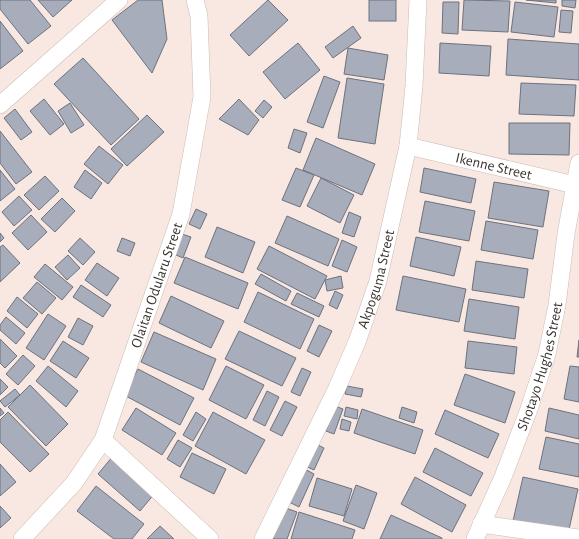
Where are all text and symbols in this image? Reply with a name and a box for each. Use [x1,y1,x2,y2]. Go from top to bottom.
street label: Ikenne Street [454,150,533,183]
street label: Olaitan Odularu Street [128,221,185,350]
street label: Akpoguma Street [355,228,397,331]
street label: Shotayo Hughes Street [514,301,565,433]

